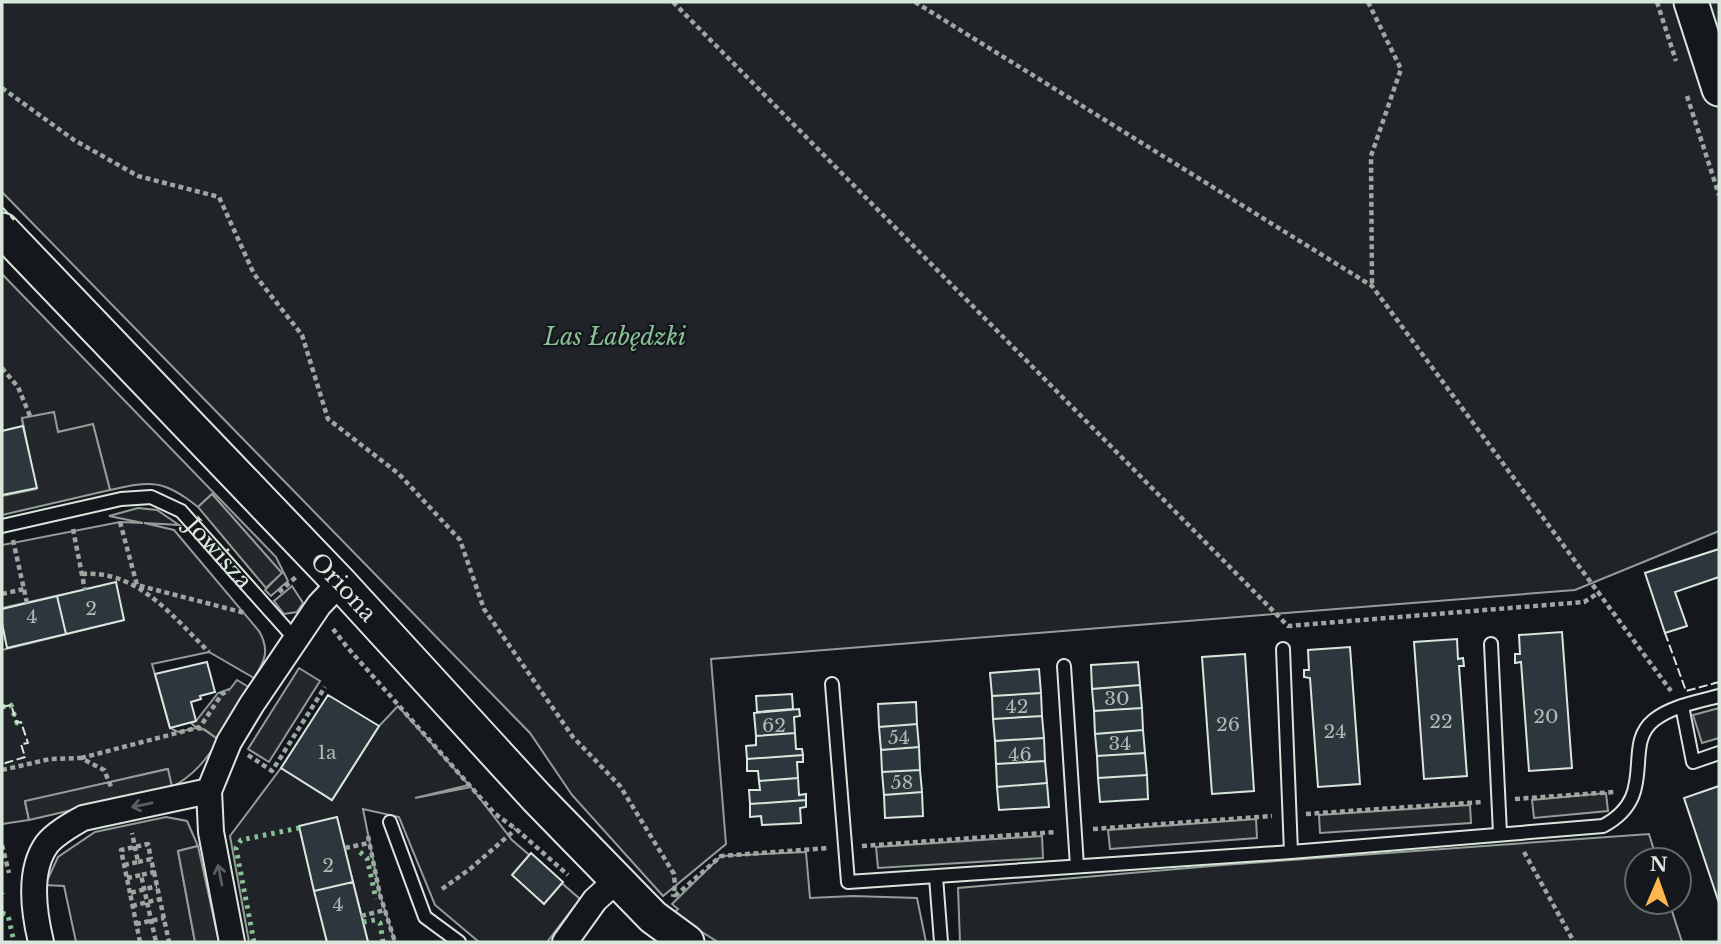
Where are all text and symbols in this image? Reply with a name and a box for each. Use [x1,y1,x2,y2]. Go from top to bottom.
park label: Las Łabędzki [543,323,686,351]
street label: Jowisza [178,510,258,595]
street label: Oriona [304,547,383,628]
house number: 2 [85,597,97,620]
house number: 4 [26,605,38,628]
house number: 30 [1104,687,1130,710]
house number: 42 [1006,695,1028,718]
house number: 20 [1533,705,1559,728]
house number: 22 [1429,710,1453,733]
house number: 26 [1216,713,1240,736]
house number: 62 [762,714,786,737]
house number: 24 [1324,720,1346,743]
house number: 54 [888,726,910,749]
house number: 34 [1109,732,1131,755]
house number: 1a [317,741,337,764]
house number: 46 [1008,743,1032,766]
house number: 58 [891,771,913,794]
one-way arrow [131,798,154,812]
north arrow [1623,846,1693,916]
text: N [1649,853,1668,876]
house number: 2 [322,854,334,877]
one-way arrow [213,864,226,887]
house number: 4 [332,893,344,916]

